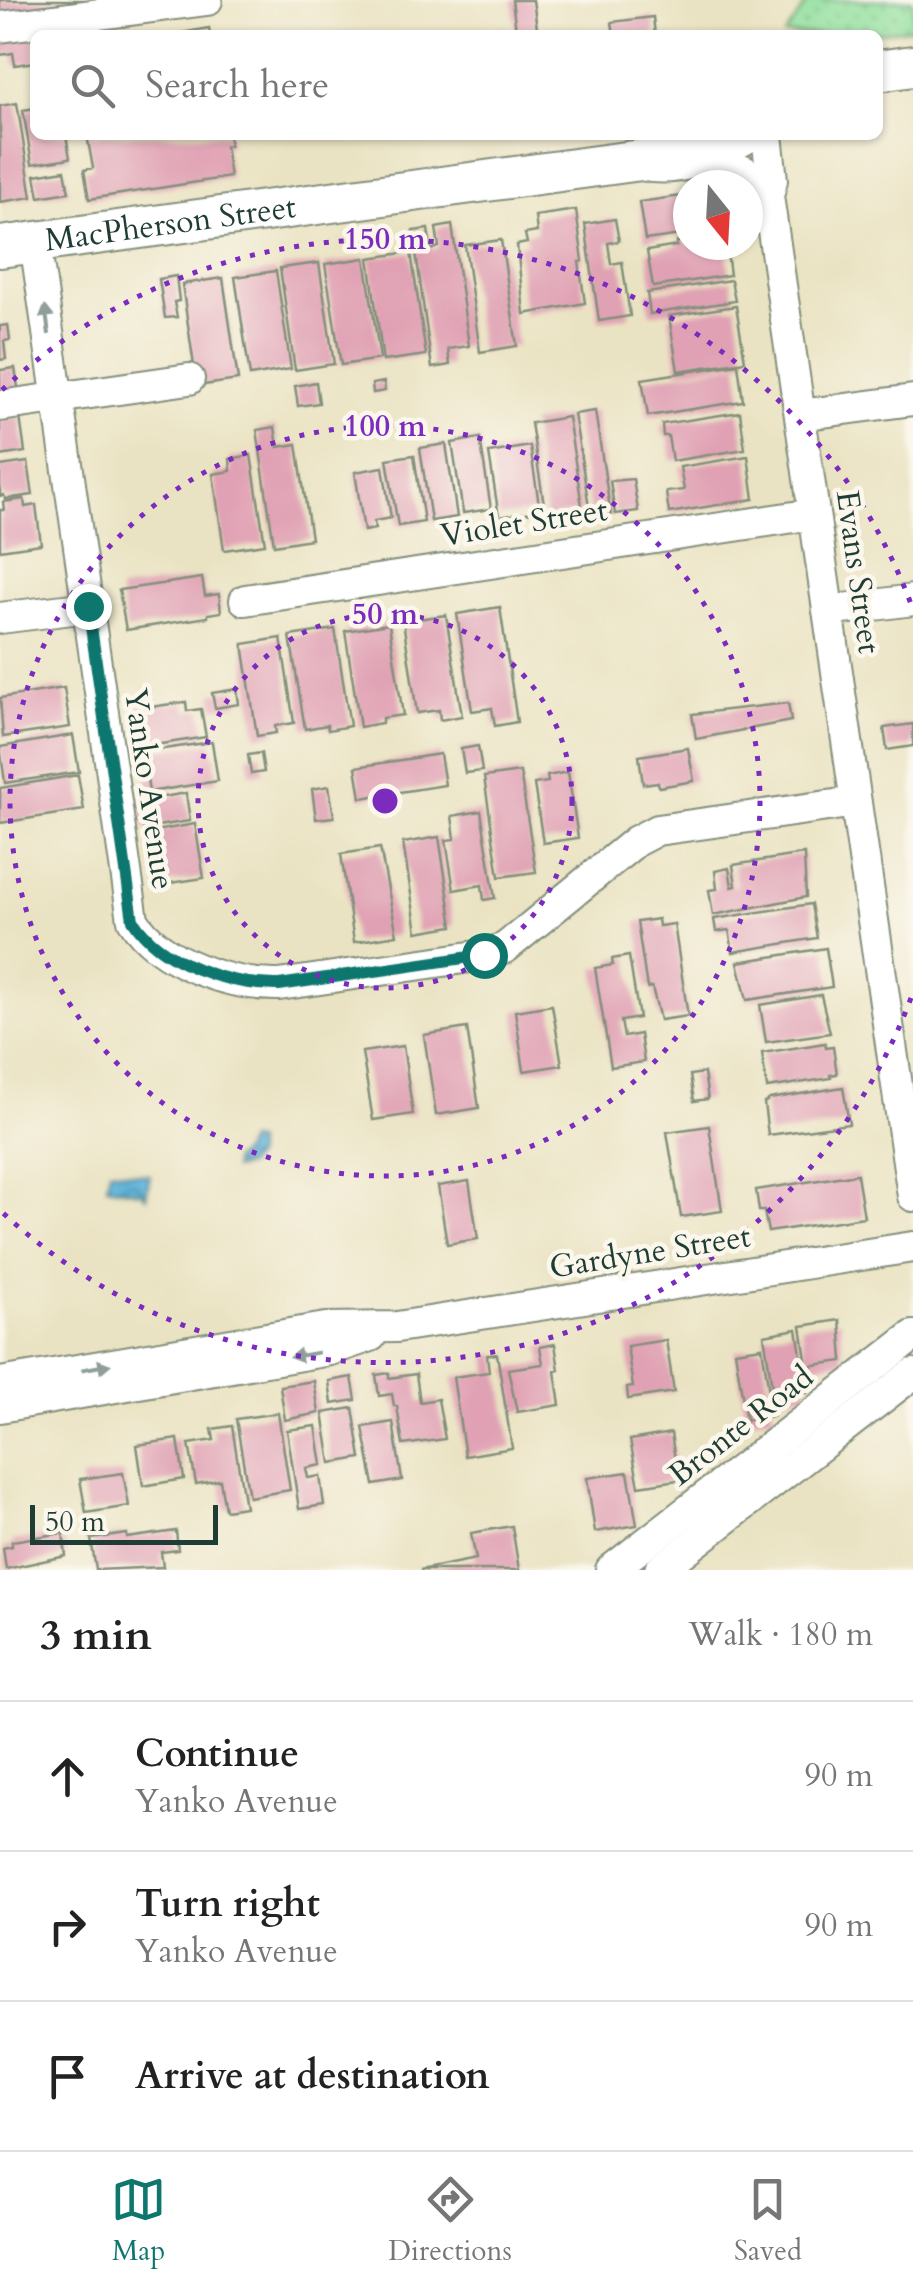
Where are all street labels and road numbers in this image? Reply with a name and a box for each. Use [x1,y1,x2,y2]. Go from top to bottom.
street label: MacPherson Street [42,185,299,263]
street label: Violet Street [438,488,610,558]
street label: Evans Street [825,488,891,656]
street label: Yanko Avenue [113,686,185,892]
street label: Gardyne Street [546,1214,754,1290]
street label: Bronte Road [660,1356,822,1496]

